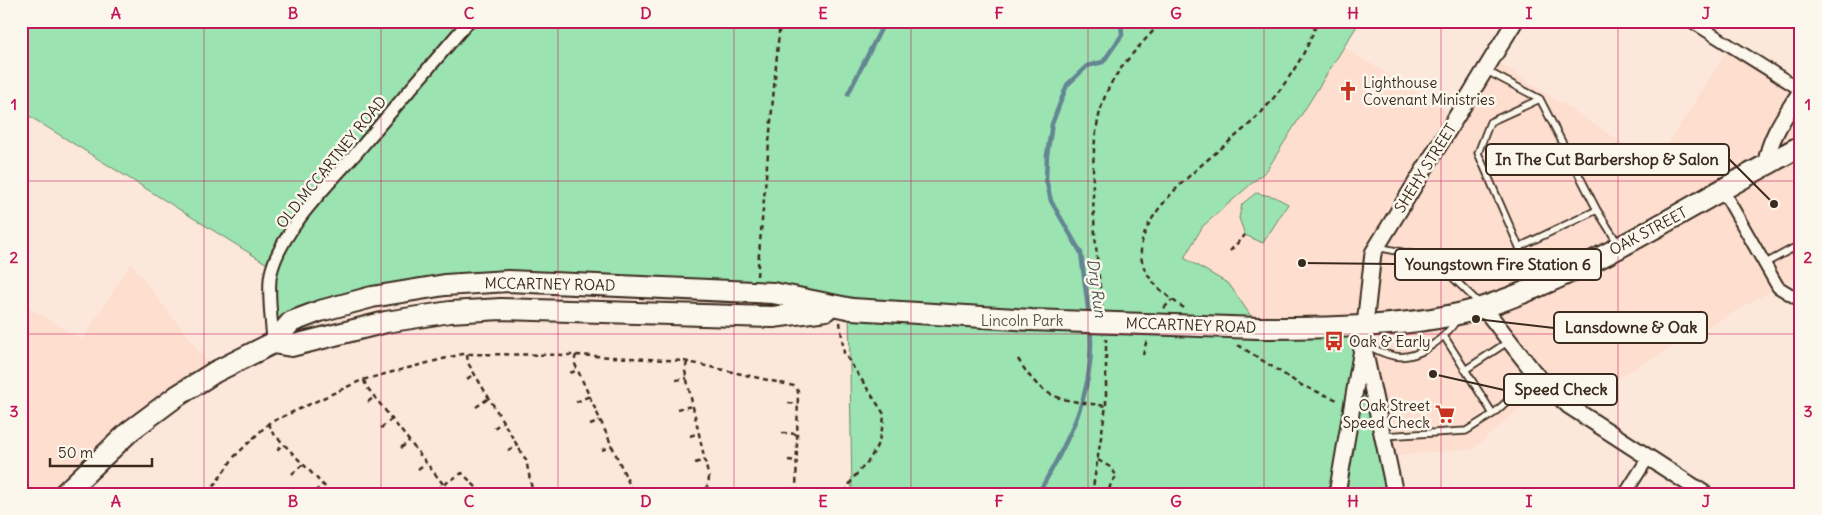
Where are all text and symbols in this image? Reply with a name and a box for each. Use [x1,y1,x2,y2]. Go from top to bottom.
text: A [111,3,121,23]
text: B [288,3,299,23]
text: C [464,3,475,23]
text: D [640,3,652,23]
text: E [818,3,828,23]
text: F [994,3,1004,23]
text: G [1170,3,1182,23]
text: H [1347,3,1359,23]
text: I [1526,3,1533,23]
text: J [1702,3,1711,23]
place label: Lighthouse Covenant Ministries [1363,73,1495,109]
church icon: Lighthouse Covenant Ministries [1337,80,1359,102]
street label: OLD MCCARTNEY ROAD [272,92,390,232]
text: 1 [11,94,17,114]
text: 1 [1805,94,1811,114]
street label: SHEHY STREET [1390,120,1460,216]
callout: In The Cut Barbershop & Salon [1486,144,1729,175]
text: In The Cut Barbershop & Salon [1495,149,1719,170]
street label: OAK STREET [1606,203,1690,259]
text: 2 [10,247,19,267]
text: 2 [1804,247,1813,267]
callout: Youngstown Fire Station 6 [1395,249,1601,280]
text: Youngstown Fire Station 6 [1404,254,1591,275]
water label: Dry Run [1083,257,1111,320]
street label: MCCARTNEY ROAD [484,273,616,295]
park label: Lincoln Park [981,311,1064,330]
callout: Lansdowne & Oak [1554,312,1707,343]
street label: MCCARTNEY ROAD [1125,313,1257,337]
text: Lansdowne & Oak [1565,317,1697,337]
bus stop icon: Oak & Early [1323,330,1345,352]
place label: Oak & Early [1349,332,1431,351]
callout: Speed Check [1504,374,1617,405]
text: Speed Check [1514,379,1608,400]
place label: Oak Street Speed Check [1343,396,1430,432]
text: 3 [9,401,19,421]
text: 3 [1803,401,1813,421]
supermarket icon: Oak Street Speed Check [1434,403,1456,425]
scale bar [50,435,152,467]
text: 50 m [58,443,93,462]
text: A [111,491,121,511]
text: B [288,491,299,511]
text: C [464,491,475,511]
text: D [640,491,652,511]
text: E [818,491,828,511]
text: F [994,491,1004,511]
text: G [1170,491,1182,511]
text: H [1347,491,1359,511]
text: I [1526,491,1533,511]
text: J [1702,491,1711,511]

